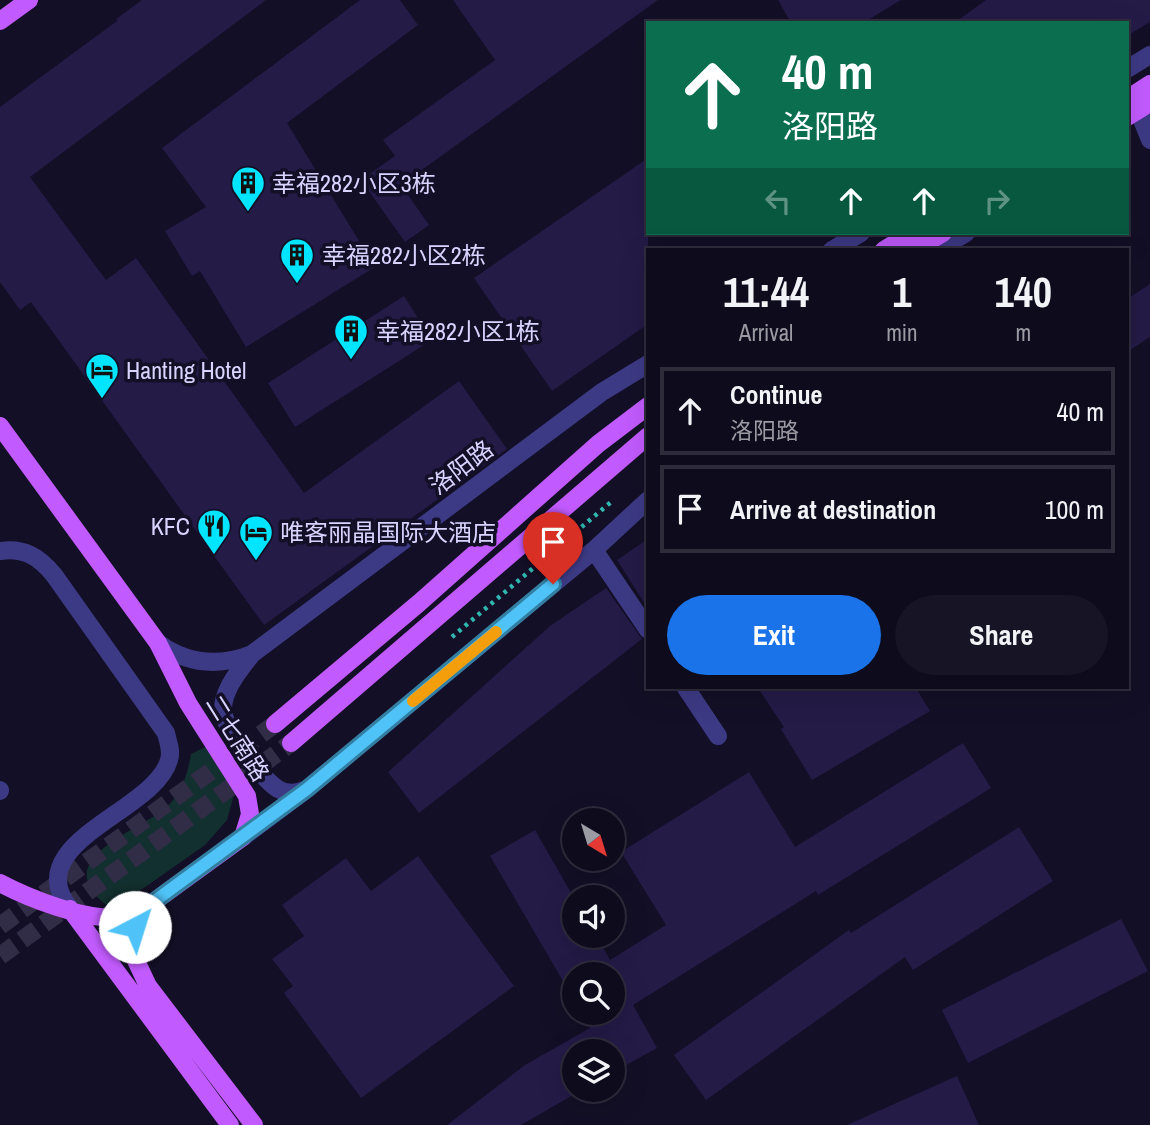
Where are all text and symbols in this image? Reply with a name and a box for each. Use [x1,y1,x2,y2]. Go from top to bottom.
text: 40 m [782,38,874,104]
icon: ahead [667,49,758,140]
text: 洛阳路 [782,105,878,148]
building icon: 幸福282小区3栋 [229,164,267,213]
place label: 幸福282小区3栋 [272,167,436,199]
icon: left [759,182,797,220]
icon: ahead [832,182,870,220]
icon: ahead [905,182,943,220]
icon: right [978,182,1016,220]
building icon: 幸福282小区2栋 [278,236,316,285]
place label: 幸福282小区2栋 [322,239,486,271]
text: 11:44 [723,264,809,320]
text: 1 [892,264,911,320]
text: 140 [995,264,1052,320]
building icon: 幸福282小区1栋 [332,312,370,361]
place label: 幸福282小区1栋 [376,315,540,347]
text: Arrival [739,317,793,348]
text: min [886,317,918,348]
text: m [1015,317,1031,348]
hotel icon: Hanting Hotel [83,351,121,400]
place label: Hanting Hotel [126,354,246,386]
text: Continue [730,377,822,412]
icon: ahead [671,392,709,430]
text: 40 m [1057,394,1104,429]
text: 洛阳路 [730,415,799,446]
street label: 洛阳路 [423,433,499,501]
icon: arrive [671,490,709,528]
text: Arrive at destination [730,492,936,527]
text: 100 m [1045,492,1104,527]
restaurant icon: KFC [195,507,233,556]
place label: KFC [151,510,190,542]
pin [523,512,583,584]
hotel icon: 唯客丽晶国际大酒店 [237,513,275,562]
place label: 唯客丽晶国际大酒店 [280,516,496,548]
icon: arrive [534,523,572,561]
button: Exit [667,595,881,675]
button: Share [895,595,1108,675]
street label: 二七南路 [199,689,277,787]
north arrow [562,808,625,872]
map controls [562,808,625,1102]
button: sound [562,885,625,948]
position arrow [98,890,172,964]
button: search [562,962,625,1025]
button: layers [562,1039,625,1102]

